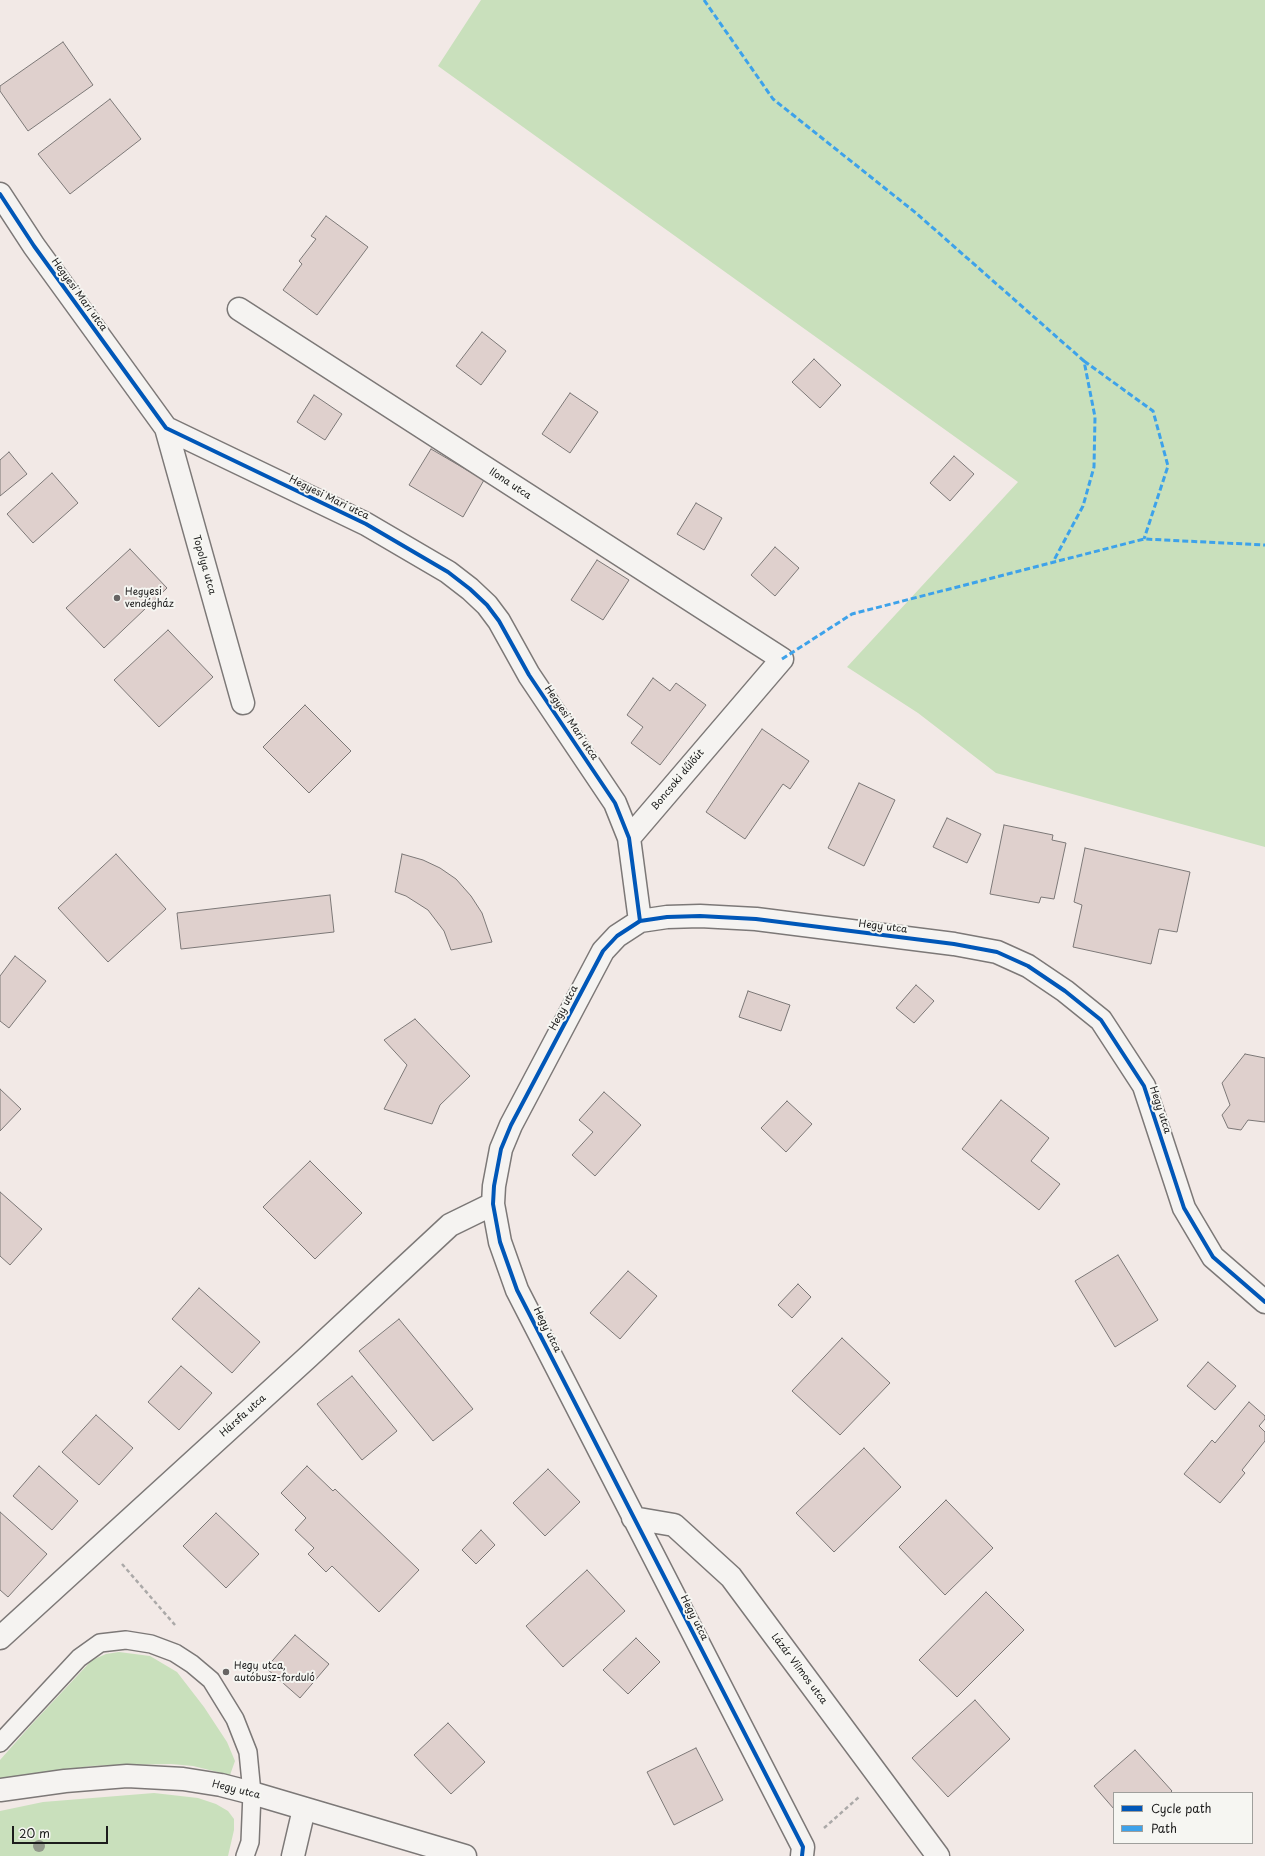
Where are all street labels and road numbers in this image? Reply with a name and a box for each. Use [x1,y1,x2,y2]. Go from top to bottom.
street label: Hegyesi Mari utca [49,256,109,334]
street label: Ilona utca [487,466,533,502]
street label: Hegyesi Mari utca [287,473,371,523]
street label: Topolya utca [190,534,218,596]
street label: Hegyesi Mari utca [542,683,600,763]
street label: Boncsoki dűlőút [649,747,707,813]
street label: Hegy utca [858,918,908,936]
street label: Hegy utca [547,984,581,1032]
street label: Hegy utca [1147,1085,1173,1135]
street label: Hegy utca [531,1305,563,1355]
street label: Hársfa utca [218,1392,268,1440]
street label: Hegy utca [678,1593,710,1643]
street label: Lázár Vilmos utca [768,1631,830,1707]
street label: Hegy utca [211,1778,261,1802]

